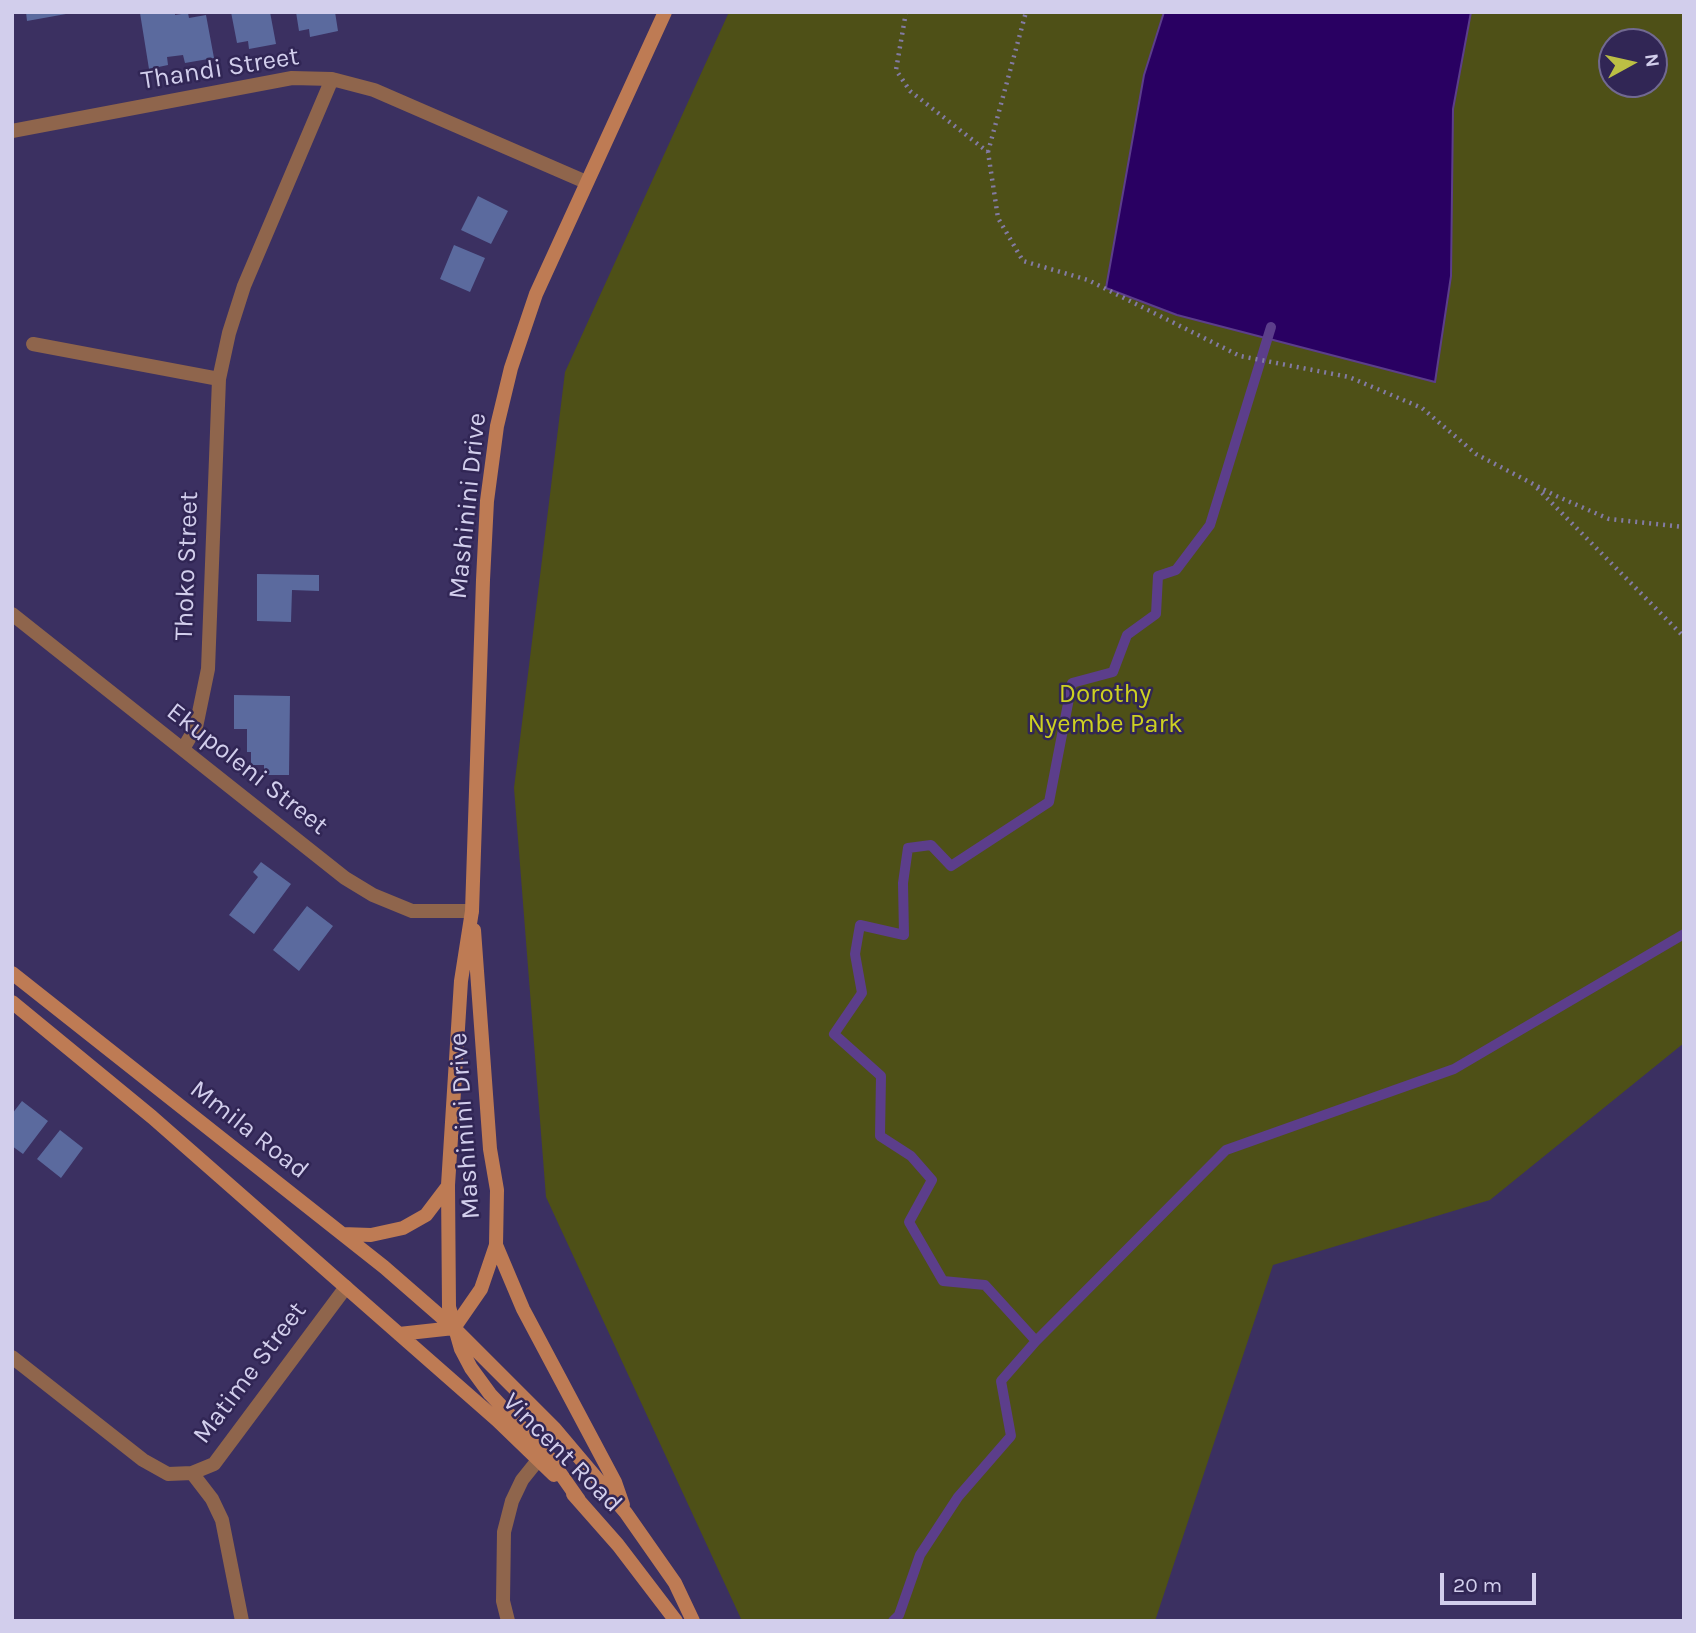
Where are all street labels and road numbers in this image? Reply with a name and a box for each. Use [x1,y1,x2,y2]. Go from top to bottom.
street label: Thandi Street [139,41,301,97]
street label: Mashinini Drive [443,411,493,601]
street label: Thoko Street [169,491,205,641]
street label: Ekupoleni Street [160,696,334,842]
street label: Mashinini Drive [443,1032,487,1220]
street label: Mmila Road [184,1074,314,1186]
street label: Matime Street [187,1296,313,1450]
street label: Vincent Road [496,1387,628,1519]

